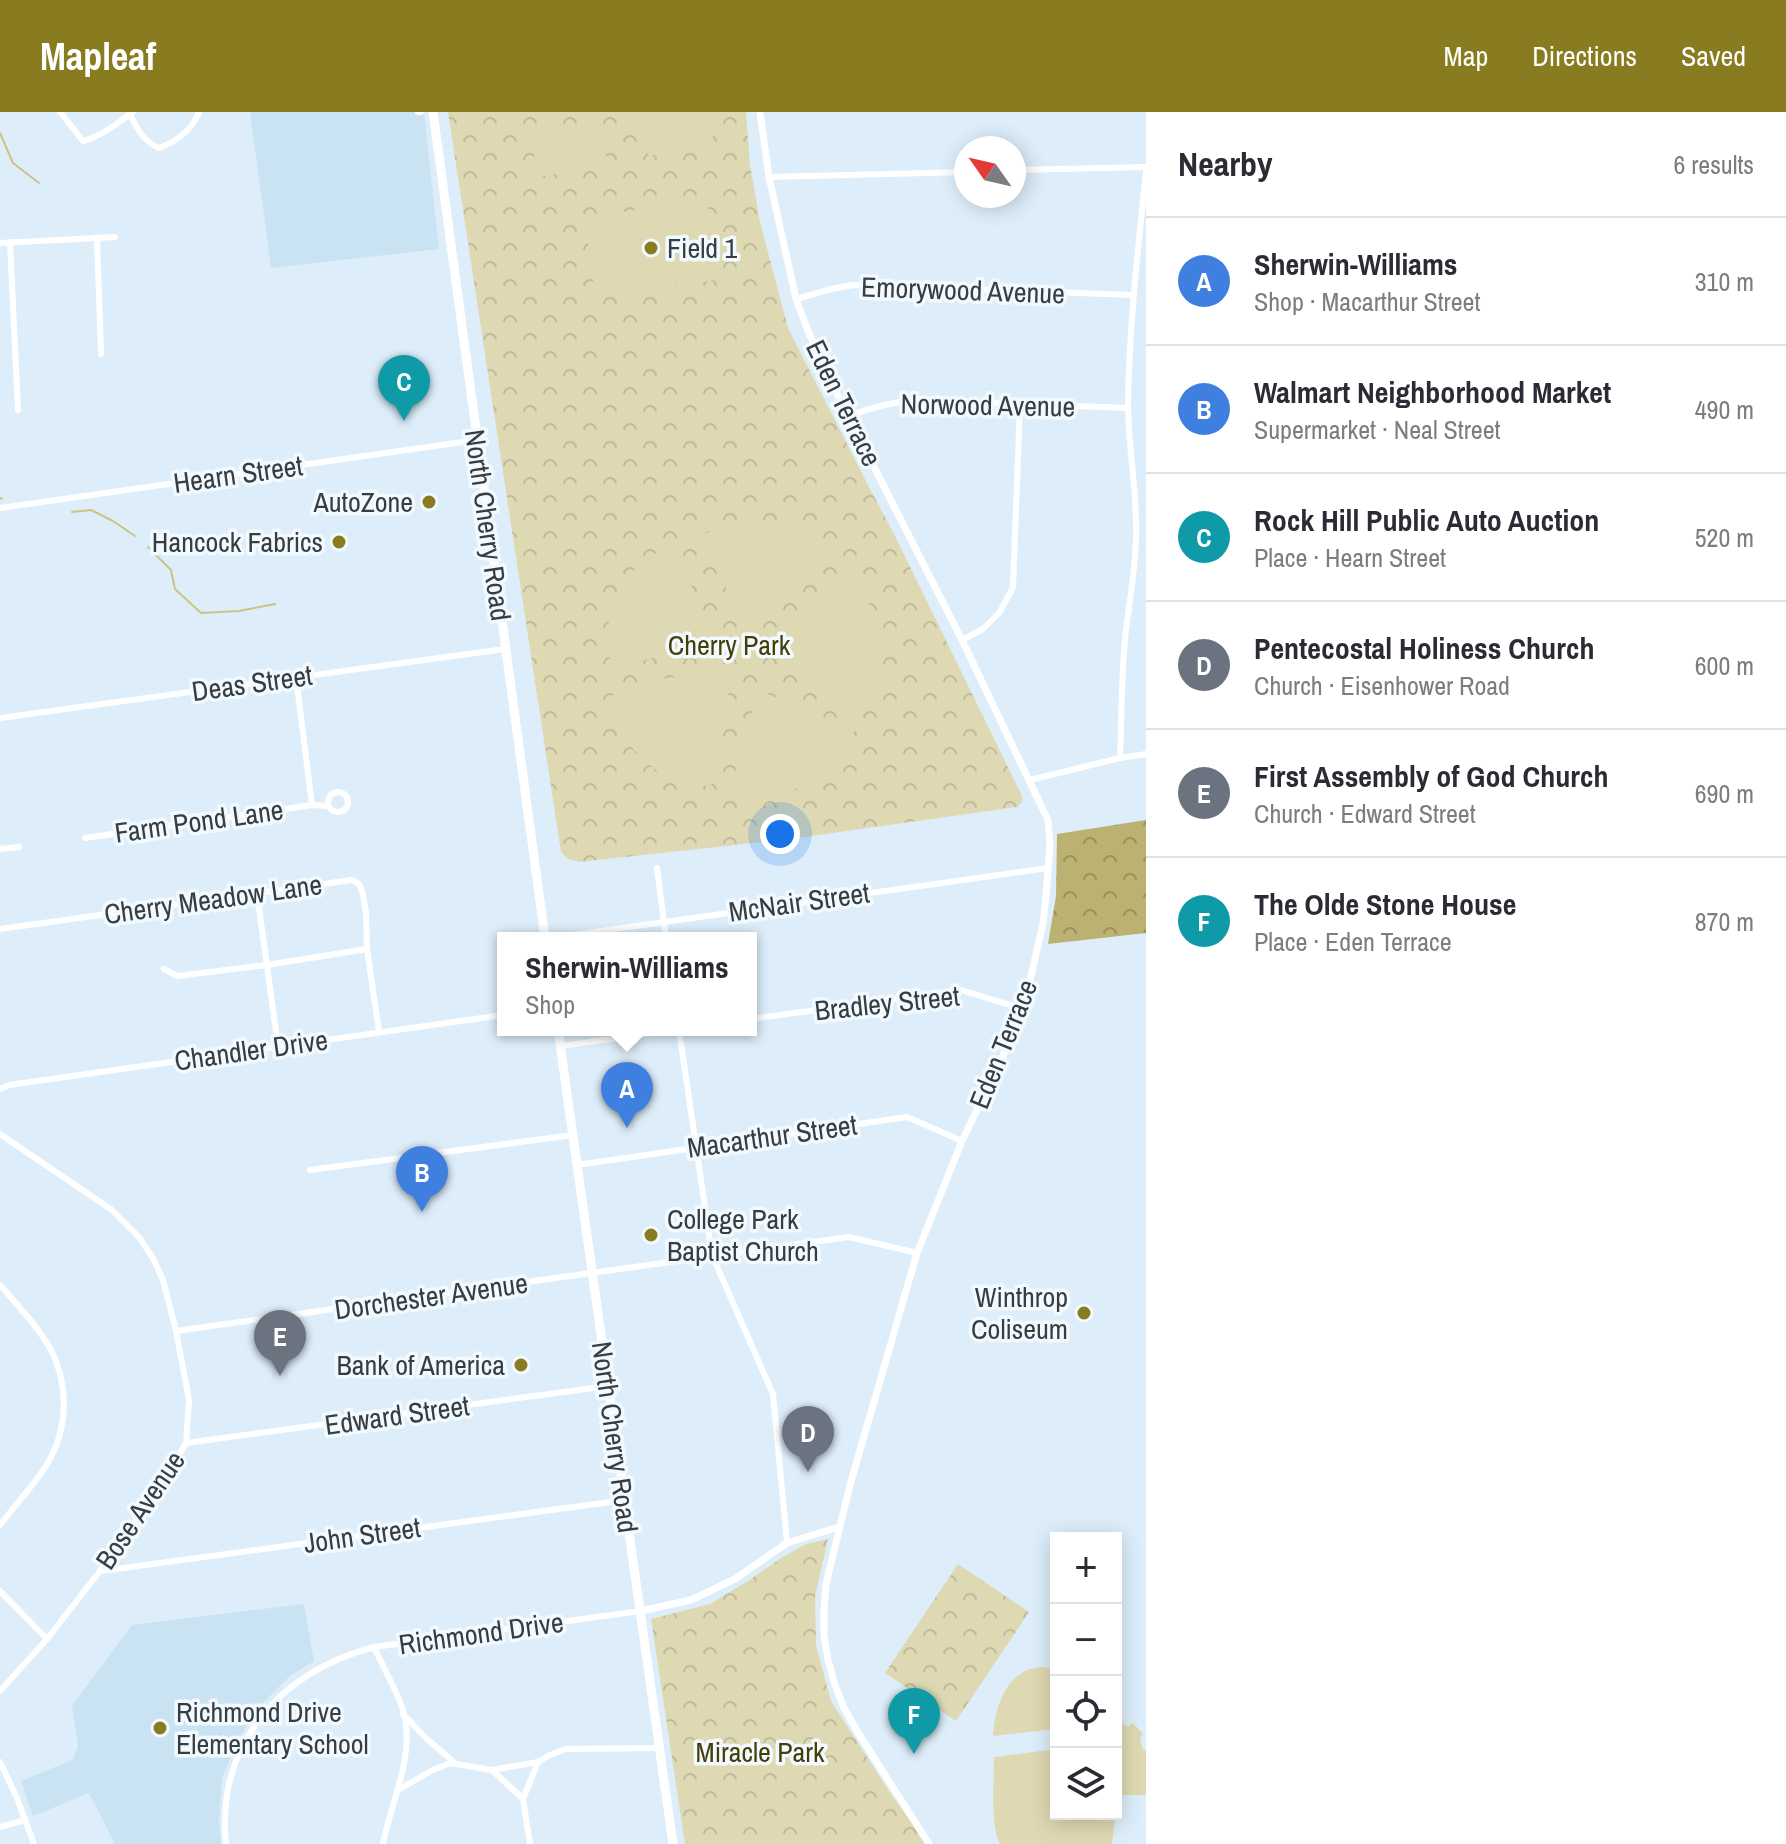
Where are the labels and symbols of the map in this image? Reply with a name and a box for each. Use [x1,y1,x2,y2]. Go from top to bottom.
north arrow [954,136,1026,208]
place label: Field 1 [667,229,737,267]
marker: Field 1 [642,239,660,257]
street label: Emorywood Avenue [860,267,1066,313]
street label: Eden Terrace [797,333,891,473]
pin: C [378,355,430,421]
street label: Norwood Avenue [900,384,1076,426]
street label: North Cherry Road [456,427,520,623]
street label: Hearn Street [171,446,305,502]
place label: AutoZone [312,483,413,521]
marker: AutoZone [420,493,438,511]
place label: Hancock Fabrics [152,523,323,561]
marker: Hancock Fabrics [330,533,348,551]
park label: Cherry Park [668,626,791,664]
street label: Deas Street [189,656,315,710]
street label: Farm Pond Lane [112,790,286,852]
your location [760,814,800,854]
street label: Cherry Meadow Lane [102,865,324,933]
street label: McNair Street [726,873,872,931]
street label: Eden Terrace [960,974,1046,1114]
street label: Bradley Street [813,976,961,1030]
street label: Chandler Drive [172,1020,330,1080]
pin: A [601,1062,653,1128]
street label: Macarthur Street [685,1105,859,1167]
pin: B [396,1146,448,1212]
place label: College Park Baptist Church [667,1200,819,1270]
marker: College Park Baptist Church [642,1226,660,1244]
street label: Dorchester Avenue [332,1264,530,1328]
place label: Winthrop Coliseum [971,1278,1068,1348]
marker: Winthrop Coliseum [1075,1304,1093,1322]
pin: E [254,1310,306,1376]
street label: North Cherry Road [583,1339,647,1535]
place label: Bank of America [337,1346,505,1384]
marker: Bank of America [512,1356,530,1374]
street label: Edward Street [322,1386,472,1444]
pin: D [782,1406,834,1472]
street label: Bose Avenue [87,1443,193,1577]
street label: John Street [301,1508,423,1562]
street label: Richmond Drive [396,1603,566,1663]
pin: F [888,1688,940,1754]
place label: Richmond Drive Elementary School [176,1693,369,1763]
marker: Richmond Drive Elementary School [151,1719,169,1737]
park label: Miracle Park [696,1733,825,1771]

